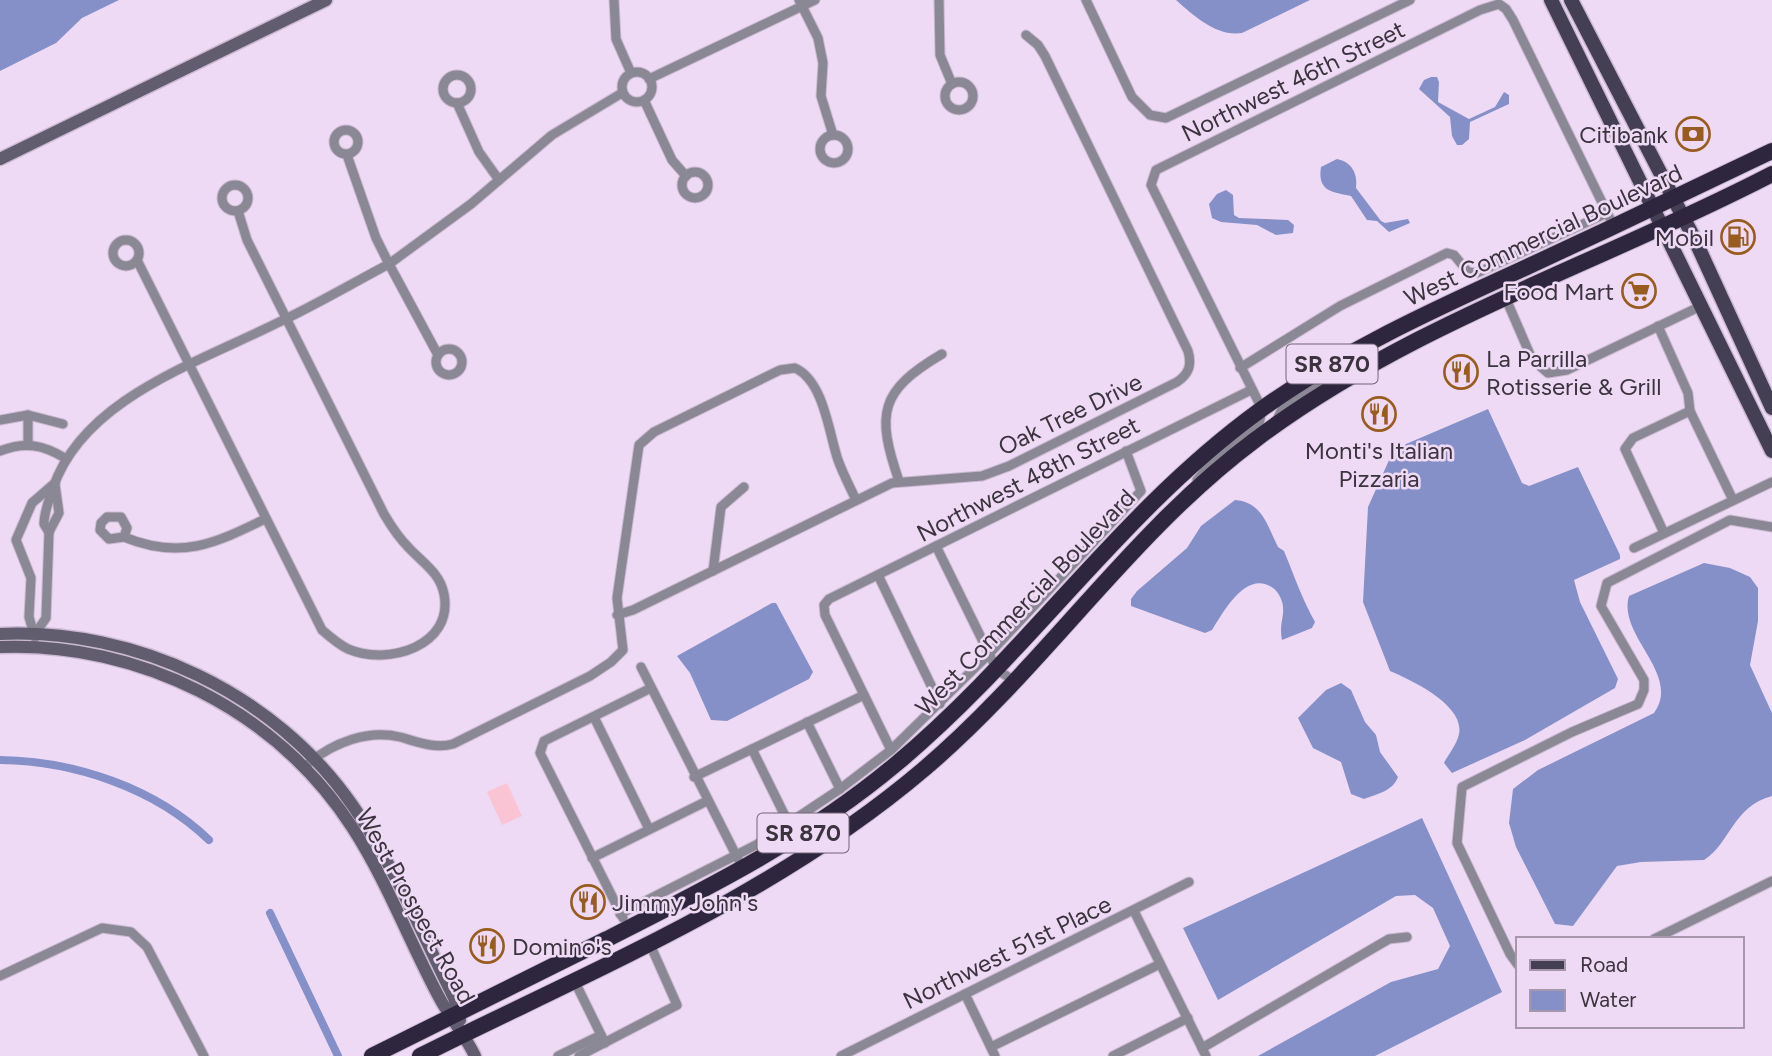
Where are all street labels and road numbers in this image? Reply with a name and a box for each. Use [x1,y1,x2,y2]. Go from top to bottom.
street label: Northwest 46th Street [1177,14,1409,148]
street label: West Commercial Boulevard [1399,158,1687,312]
road number: SR 870 [1286,344,1378,384]
street label: Oak Tree Drive [993,367,1147,461]
street label: Northwest 48th Street [912,410,1144,548]
street label: West Commercial Boulevard [909,483,1141,721]
street label: West Prospect Road [350,803,482,1009]
road number: SR 870 [758,814,848,852]
street label: Northwest 51st Place [898,889,1116,1015]

